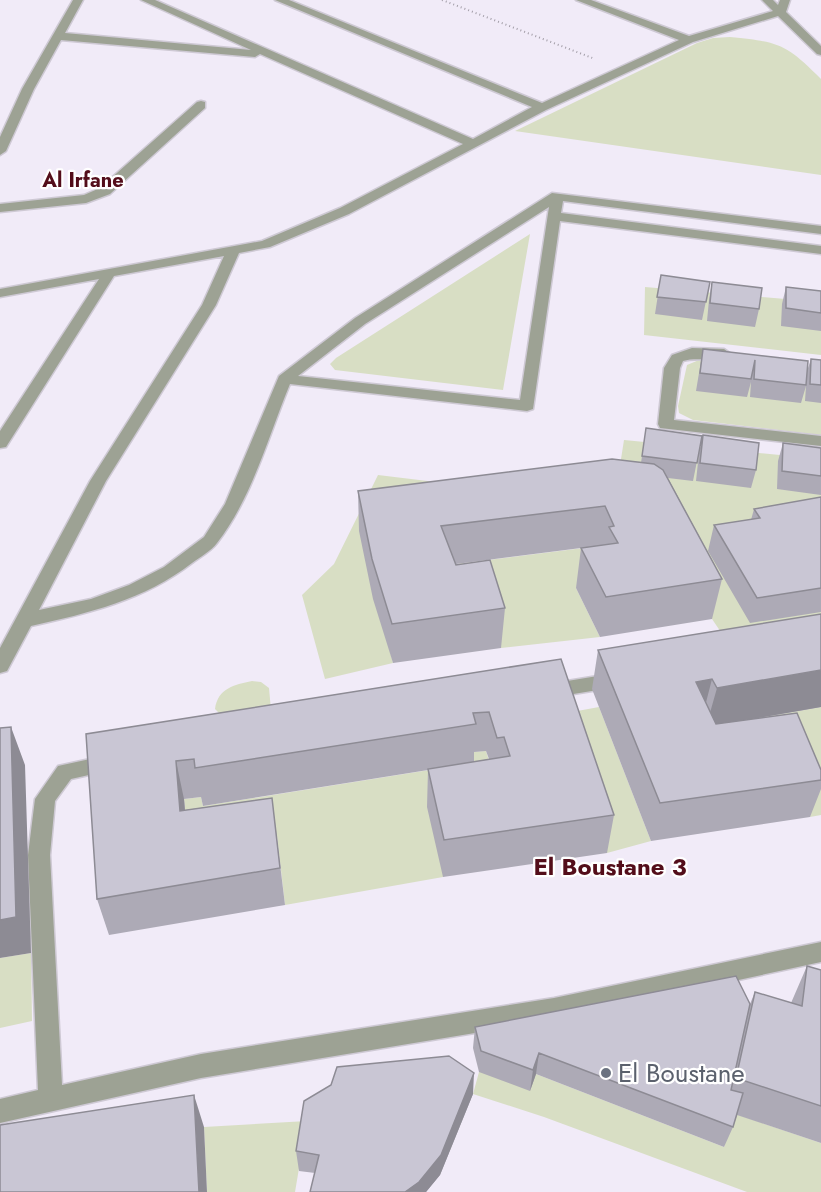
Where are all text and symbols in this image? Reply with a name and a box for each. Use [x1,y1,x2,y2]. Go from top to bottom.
district label: Al Irfane [41,166,124,195]
district label: El Boustane 3 [533,849,687,884]
place label: El Boustane [618,1054,745,1092]
marker: El Boustane [599,1066,613,1080]

